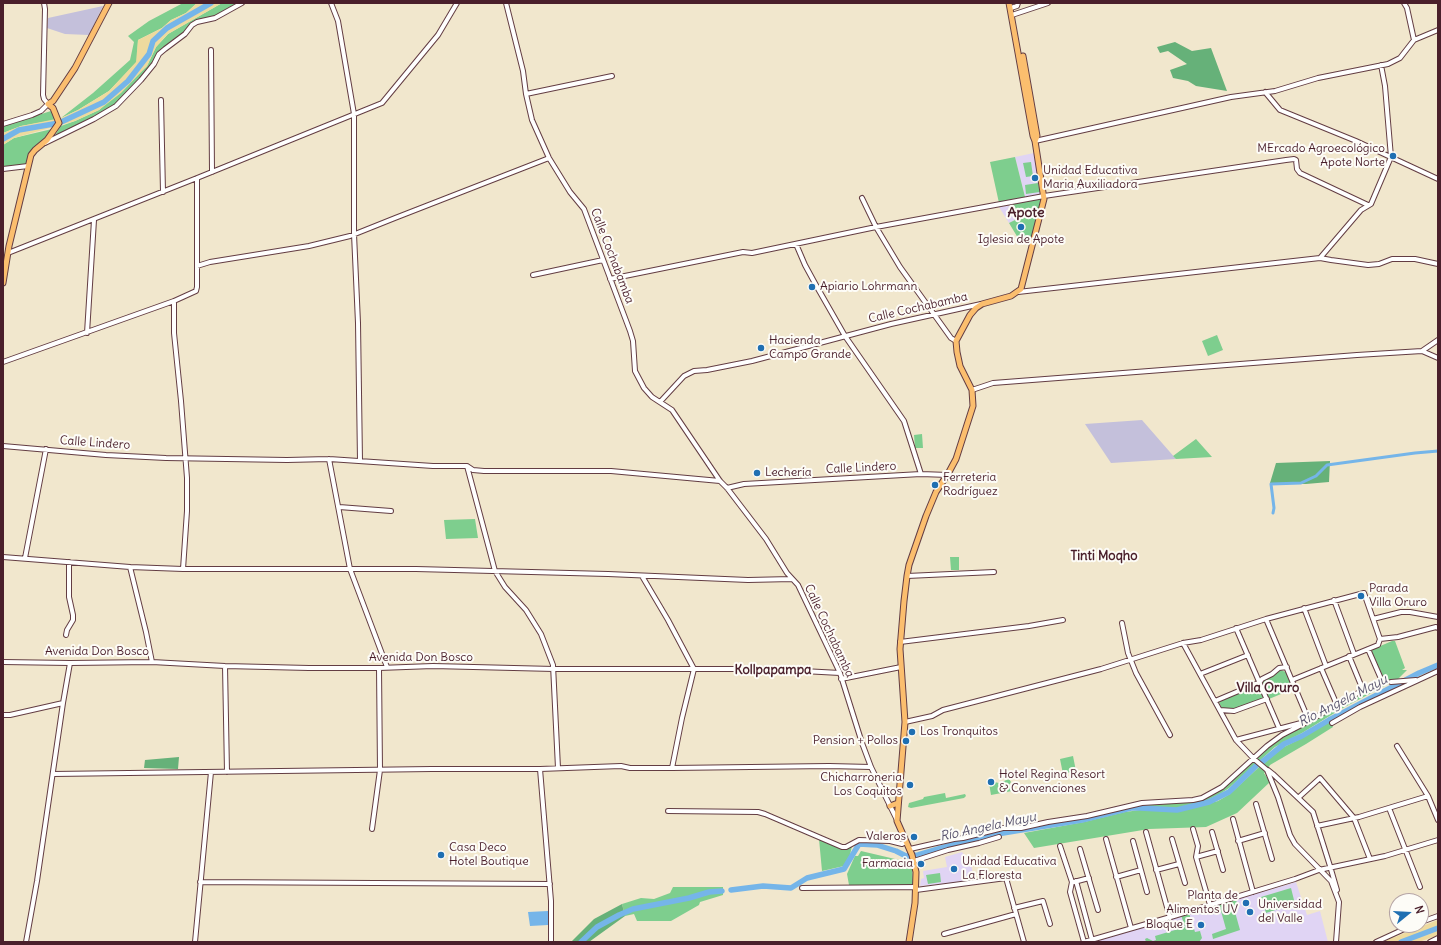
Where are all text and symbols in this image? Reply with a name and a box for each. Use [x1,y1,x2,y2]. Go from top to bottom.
place label: MErcado Agroecológico Apote Norte [1257,142,1385,170]
marker: MErcado Agroecológico Apote Norte [1388,151,1398,161]
place label: Unidad Educativa Maria Auxiliadora [1043,164,1138,192]
marker: Unidad Educativa Maria Auxiliadora [1030,173,1040,183]
district label: Apote [1008,205,1044,221]
street label: Calle Cochabamba [587,206,637,306]
marker: Iglesia de Apote [1016,222,1026,232]
place label: Iglesia de Apote [978,233,1064,247]
place label: Apiario Lohrmann [820,280,917,294]
marker: Apiario Lohrmann [807,282,817,292]
street label: Calle Cochabamba [867,290,969,326]
place label: Hacienda Campo Grande [769,334,851,362]
marker: Hacienda Campo Grande [756,343,766,353]
street label: Calle Lindero [59,433,131,453]
street label: Calle Lindero [825,459,897,477]
place label: Lechería [765,466,812,480]
marker: Lechería [752,468,762,478]
place label: Ferreteria Rodríguez [943,471,998,499]
marker: Ferreteria Rodríguez [930,480,940,490]
district label: Tinti Moqho [1070,548,1138,564]
street label: Calle Cochabamba [801,582,857,680]
place label: Parada Villa Oruro [1369,582,1427,610]
marker: Parada Villa Oruro [1356,591,1366,601]
street label: Avenida Don Bosco [45,645,149,659]
street label: Avenida Don Bosco [369,651,473,665]
district label: Kollpapampa [735,662,811,678]
water label: Río Angela Mayu [1296,672,1390,730]
district label: Villa Oruro [1237,680,1299,696]
place label: Los Tronquitos [920,725,998,739]
marker: Los Tronquitos [907,727,917,737]
place label: Pension + Pollos [813,734,898,748]
marker: Pension + Pollos [901,736,911,746]
place label: Hotel Regina Resort & Convenciones [999,768,1105,796]
place label: Chicharroneria Los Coquitos [820,771,902,799]
marker: Hotel Regina Resort & Convenciones [986,777,996,787]
marker: Chicharroneria Los Coquitos [905,780,915,790]
water label: Río Angela Mayu [938,809,1038,845]
place label: Valeros [866,830,906,844]
marker: Valeros [909,832,919,842]
place label: Casa Deco Hotel Boutique [449,841,529,869]
marker: Casa Deco Hotel Boutique [436,850,446,860]
place label: Unidad Educativa La Floresta [962,855,1057,883]
place label: Farmacia [862,857,913,871]
marker: Farmacia [916,859,926,869]
marker: Unidad Educativa La Floresta [949,864,959,874]
place label: Planta de Alimentos UV [1166,889,1238,917]
north arrow [1389,893,1429,933]
marker: Planta de Alimentos UV [1241,898,1251,908]
place label: Universidad del Valle [1258,898,1322,926]
text: N [1412,904,1427,915]
marker: Universidad del Valle [1245,907,1255,917]
place label: Bloque E [1146,918,1193,932]
marker: Bloque E [1196,920,1206,930]

